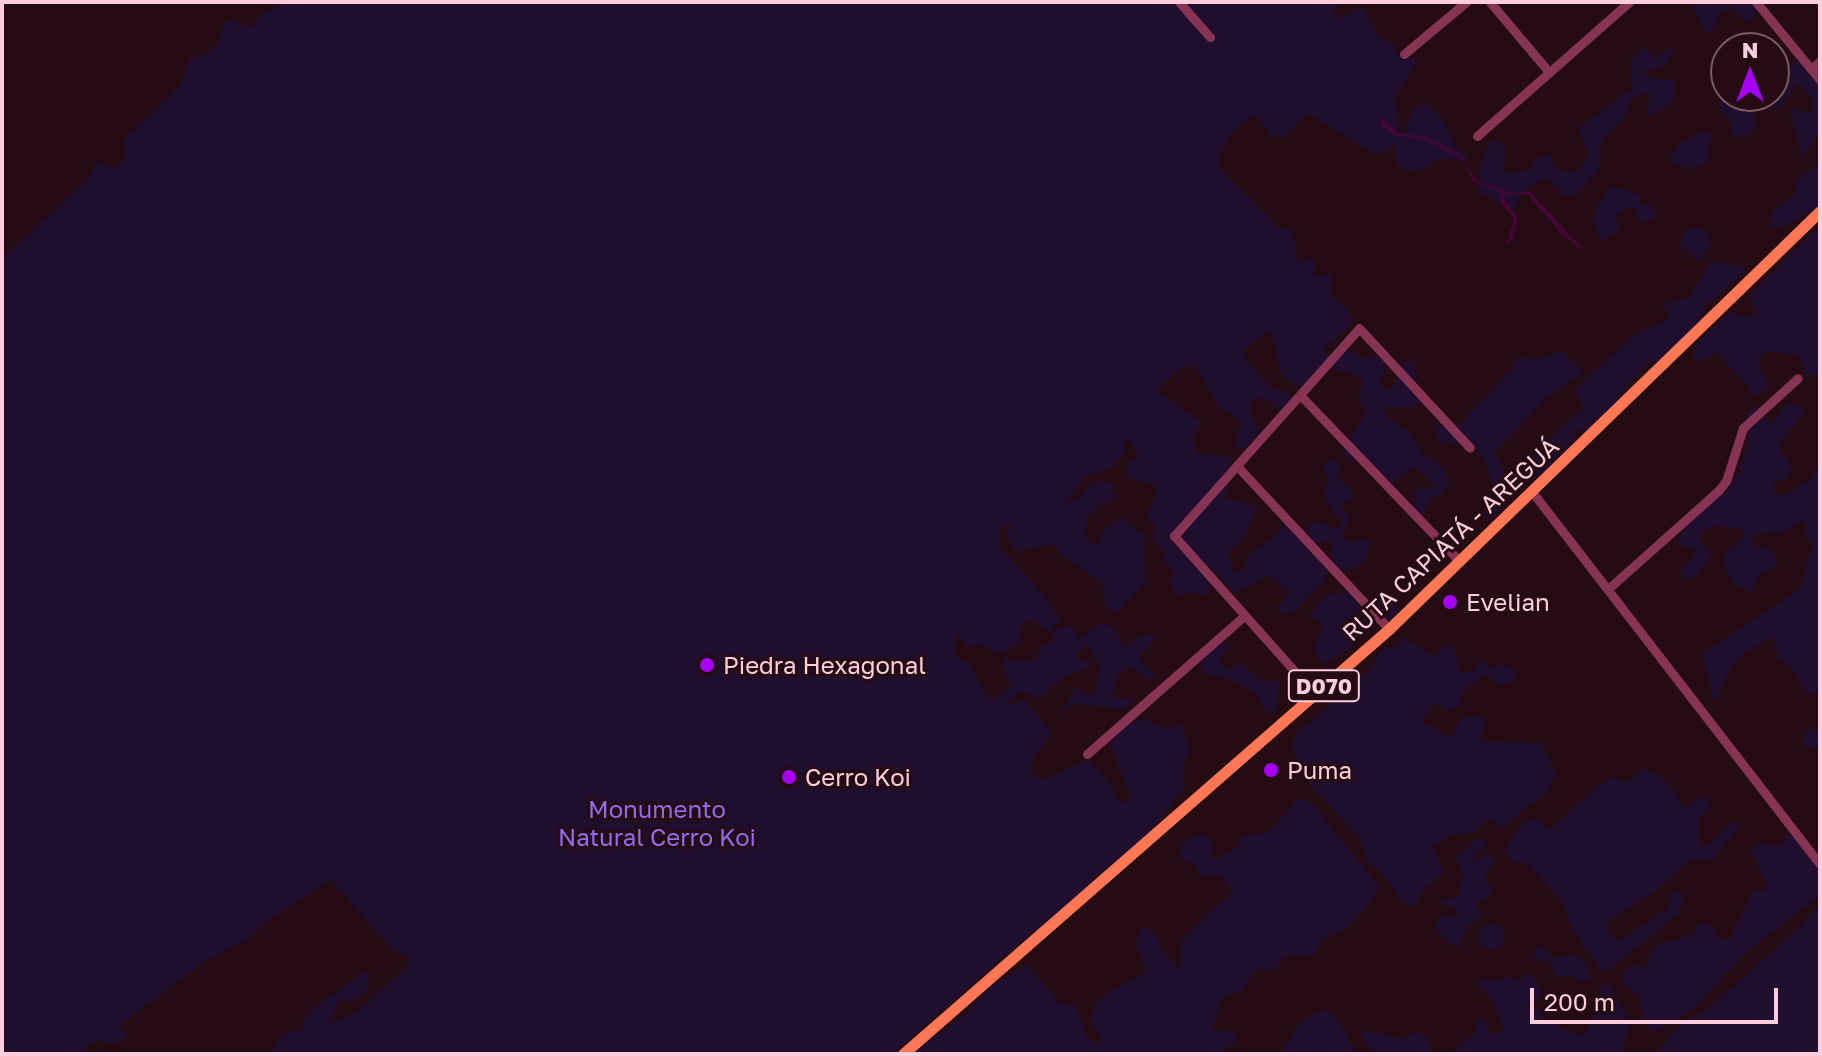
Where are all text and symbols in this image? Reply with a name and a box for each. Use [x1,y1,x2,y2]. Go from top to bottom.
north arrow [1710,32,1790,112]
text: N [1742,36,1758,63]
street label: RUTA CAPIATÁ - AREGUÁ [1336,431,1564,647]
place label: Evelian [1466,588,1550,616]
marker: Evelian [1441,593,1459,611]
place label: Piedra Hexagonal [723,651,926,679]
marker: Piedra Hexagonal [698,656,716,674]
road number: D070 [1286,668,1362,704]
place label: Puma [1287,756,1352,784]
marker: Puma [1262,761,1280,779]
place label: Cerro Koi [805,763,911,791]
marker: Cerro Koi [780,768,798,786]
park label: Monumento Natural Cerro Koi [558,795,756,851]
scale bar [1534,972,1782,1022]
text: 200 m [1544,987,1615,1016]

